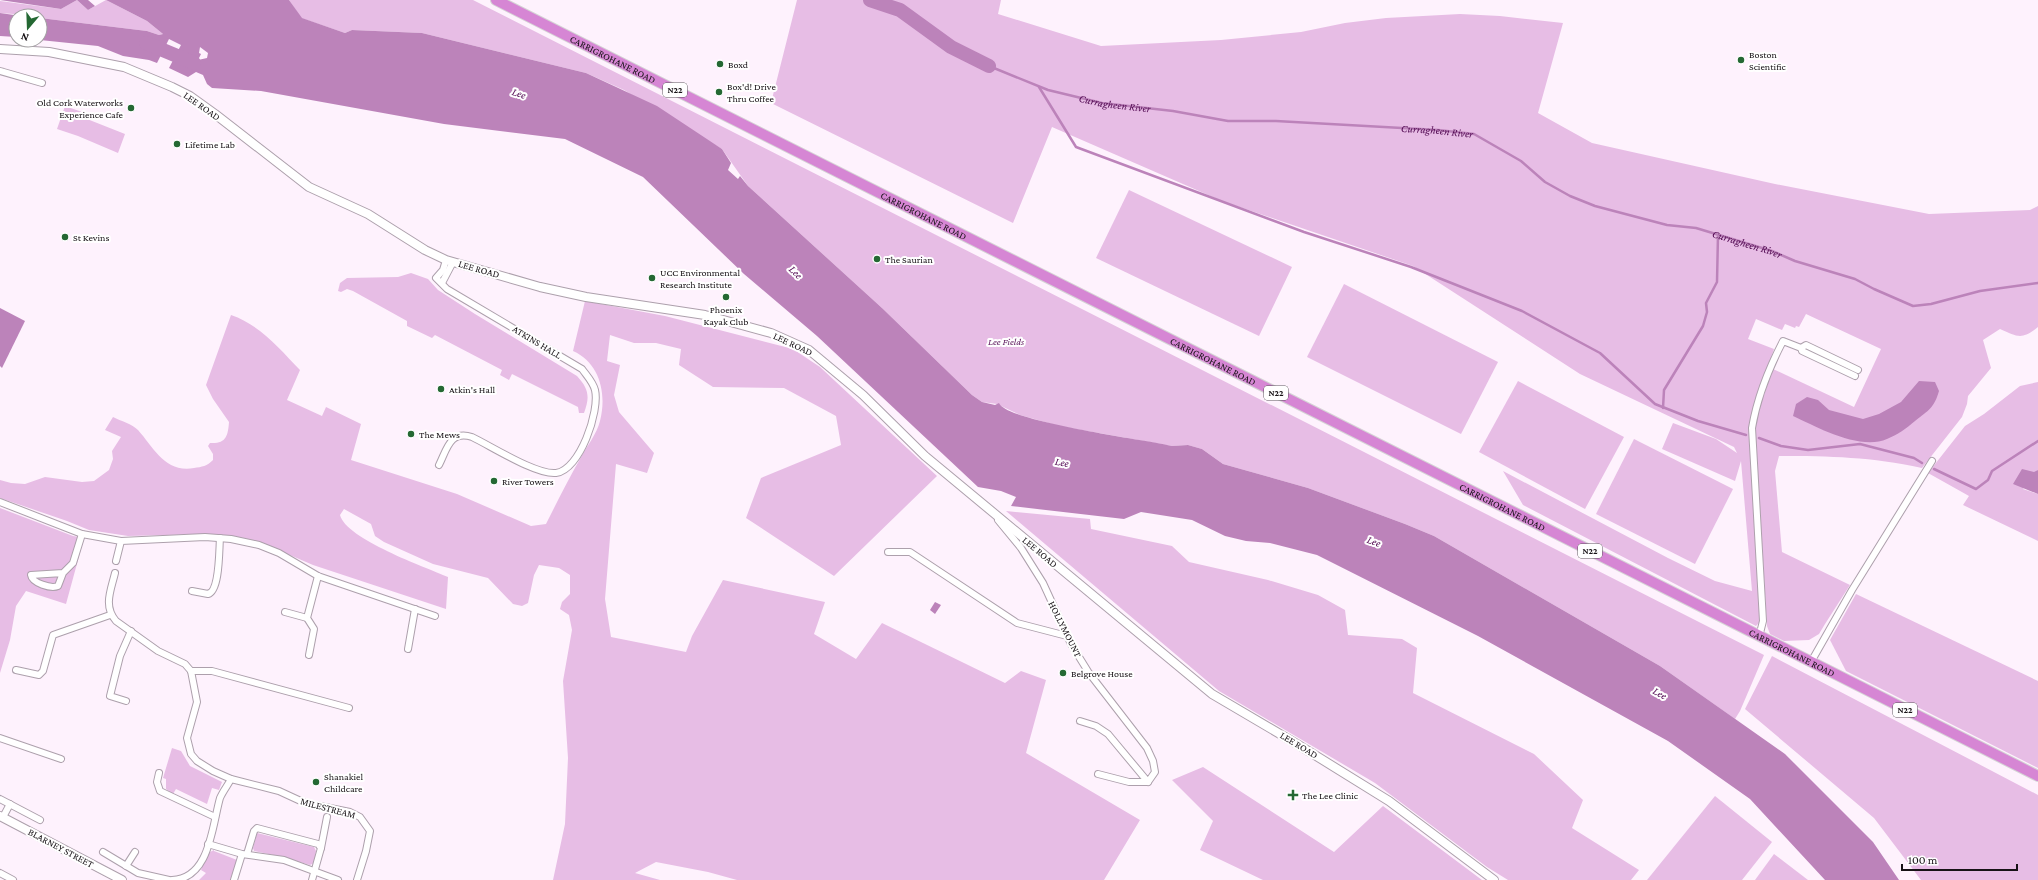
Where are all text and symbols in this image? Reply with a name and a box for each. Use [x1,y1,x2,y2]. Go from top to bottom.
north arrow [8,8,48,48]
text: N [19,30,30,44]
street label: CARRIGROHANE ROAD [568,33,658,85]
place label: Boston Scientific [1749,49,1786,72]
marker: Boston Scientific [1736,55,1746,65]
marker: Boxd [715,59,725,69]
place label: Boxd [728,59,749,70]
place label: Box'd! Drive Thru Coffee [727,81,776,104]
road number: N22 [663,83,687,97]
water label: Lee [511,85,528,101]
marker: Box'd! Drive Thru Coffee [714,87,724,97]
street label: LEE ROAD [182,89,223,123]
water label: Curragheen River [1078,92,1152,115]
place label: Old Cork Waterworks Experience Cafe [37,97,124,120]
marker: Old Cork Waterworks Experience Cafe [126,103,136,113]
water label: Curragheen River [1401,122,1475,140]
marker: Lifetime Lab [172,139,182,149]
place label: Lifetime Lab [185,139,235,150]
street label: CARRIGROHANE ROAD [879,189,969,242]
water label: Curragheen River [1711,227,1785,261]
marker: St Kevins [60,232,70,242]
place label: St Kevins [73,232,109,243]
marker: The Saurian [872,254,882,264]
place label: The Saurian [885,254,933,265]
street label: LEE ROAD [457,258,501,280]
water label: Lee [787,263,806,282]
place label: UCC Environmental Research Institute [660,267,741,290]
marker: UCC Environmental Research Institute [647,273,657,283]
marker: Phoenix Kayak Club [721,292,731,302]
place label: Phoenix Kayak Club [703,304,749,327]
street label: ATKINS HALL [511,323,563,361]
street label: LEE ROAD [772,330,815,358]
street label: CARRIGROHANE ROAD [1169,335,1258,387]
park label: Lee Fields [988,336,1025,347]
marker: Atkin's Hall [436,384,446,394]
place label: Atkin's Hall [449,384,496,395]
road number: N22 [1264,386,1288,400]
marker: The Mews [406,429,416,439]
place label: The Mews [419,429,460,440]
water label: Lee [1054,455,1071,469]
marker: River Towers [489,476,499,486]
place label: River Towers [502,476,554,487]
street label: CARRIGROHANE ROAD [1458,480,1548,533]
water label: Lee [1365,533,1383,549]
street label: LEE ROAD [1020,534,1060,570]
road number: N22 [1578,544,1602,558]
street label: HOLLYMOUNT [1046,599,1084,659]
street label: CARRIGROHANE ROAD [1747,626,1837,679]
marker: Belgrove House [1058,668,1068,678]
place label: Belgrove House [1071,668,1133,679]
water label: Lee [1651,684,1670,702]
road number: N22 [1893,703,1917,717]
street label: LEE ROAD [1278,729,1320,761]
place label: Shanakiel Childcare [324,771,363,794]
marker: Shanakiel Childcare [311,777,321,787]
marker: The Lee Clinic [1287,789,1299,801]
place label: The Lee Clinic [1302,790,1359,801]
street label: MILESTREAM [299,795,357,821]
street label: BLARNEY STREET [26,826,96,870]
scale bar [1902,846,2017,872]
text: 100 m [1908,853,1938,867]

